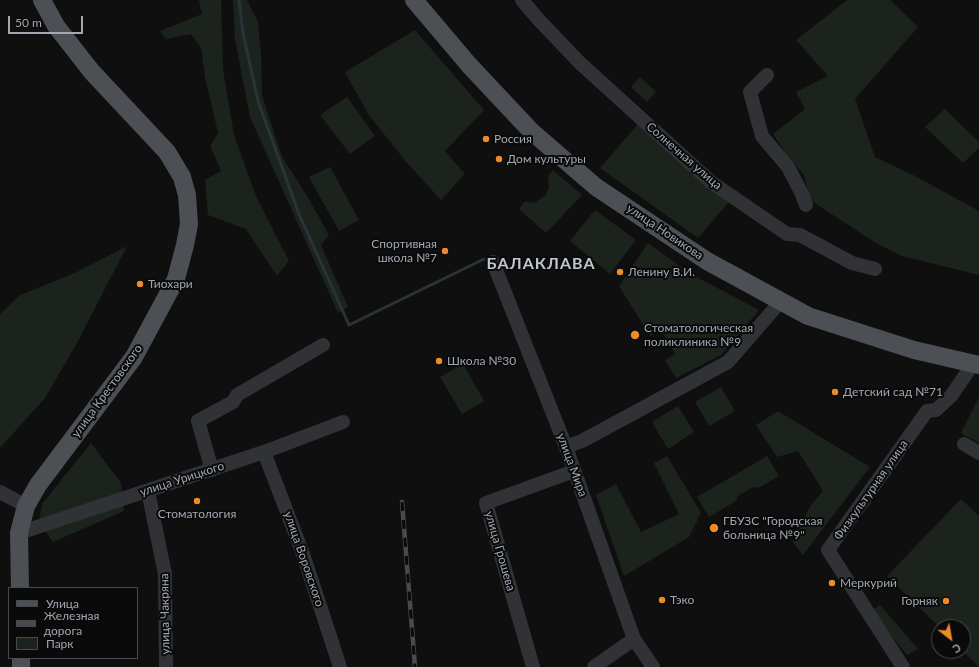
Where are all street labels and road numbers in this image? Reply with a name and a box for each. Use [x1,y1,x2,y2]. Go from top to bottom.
street label: Солнечная улица [643,119,725,193]
street label: улица Новикова [624,201,706,263]
street label: улица Крестовского [69,342,145,440]
street label: улица Мира [554,431,590,499]
street label: Физкультурная улица [831,437,911,543]
street label: улица Урицкого [138,459,226,499]
street label: улица Воровского [281,509,327,609]
street label: улица Грошева [482,509,518,593]
street label: улица Чакряна [157,573,173,655]

